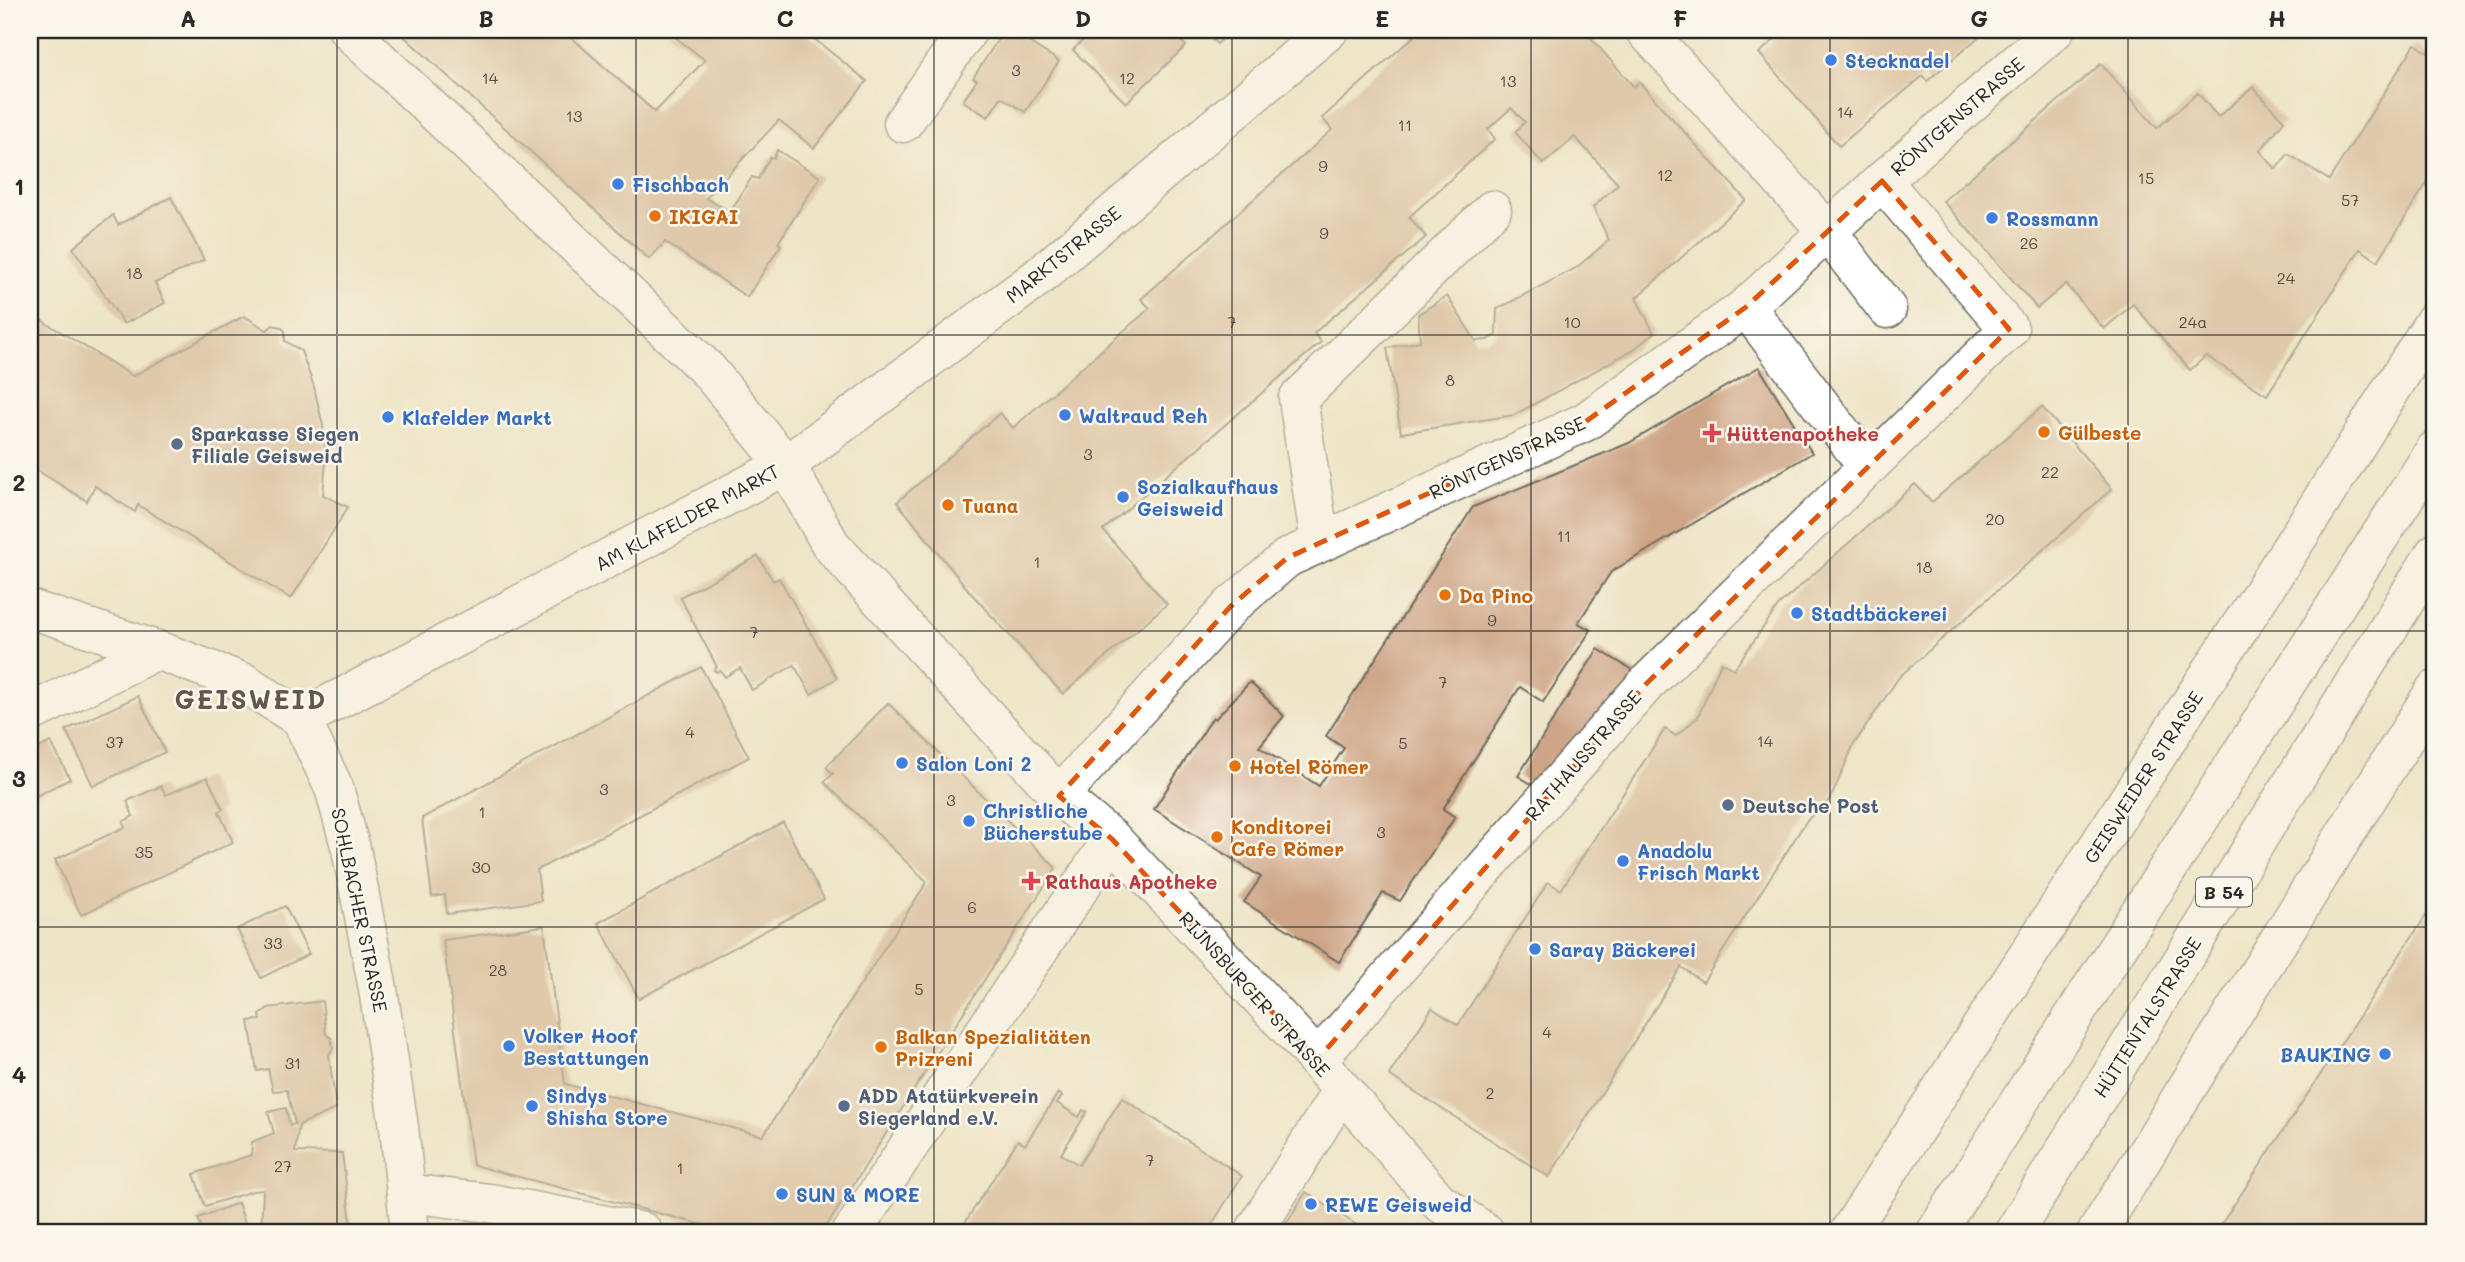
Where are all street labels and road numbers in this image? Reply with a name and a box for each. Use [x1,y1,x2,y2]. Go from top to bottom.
street label: RÖNTGENSTRASSE [1885,51,2029,181]
street label: MARKTSTRASSE [1000,200,1126,308]
street label: RÖNTGENSTRASSE [1425,410,1589,504]
street label: AM KLAFELDER MARKT [590,458,784,576]
street label: RATHAUSSTRASSE [1519,685,1647,825]
street label: GEISWEIDER STRASSE [2078,686,2208,868]
street label: SOHLBACHER STRASSE [326,806,394,1015]
road number: B 54 [2196,878,2252,906]
street label: RIJNSBURGER STRASSE [1174,906,1336,1082]
street label: HÜTTENTALSTRASSE [2087,932,2207,1102]

